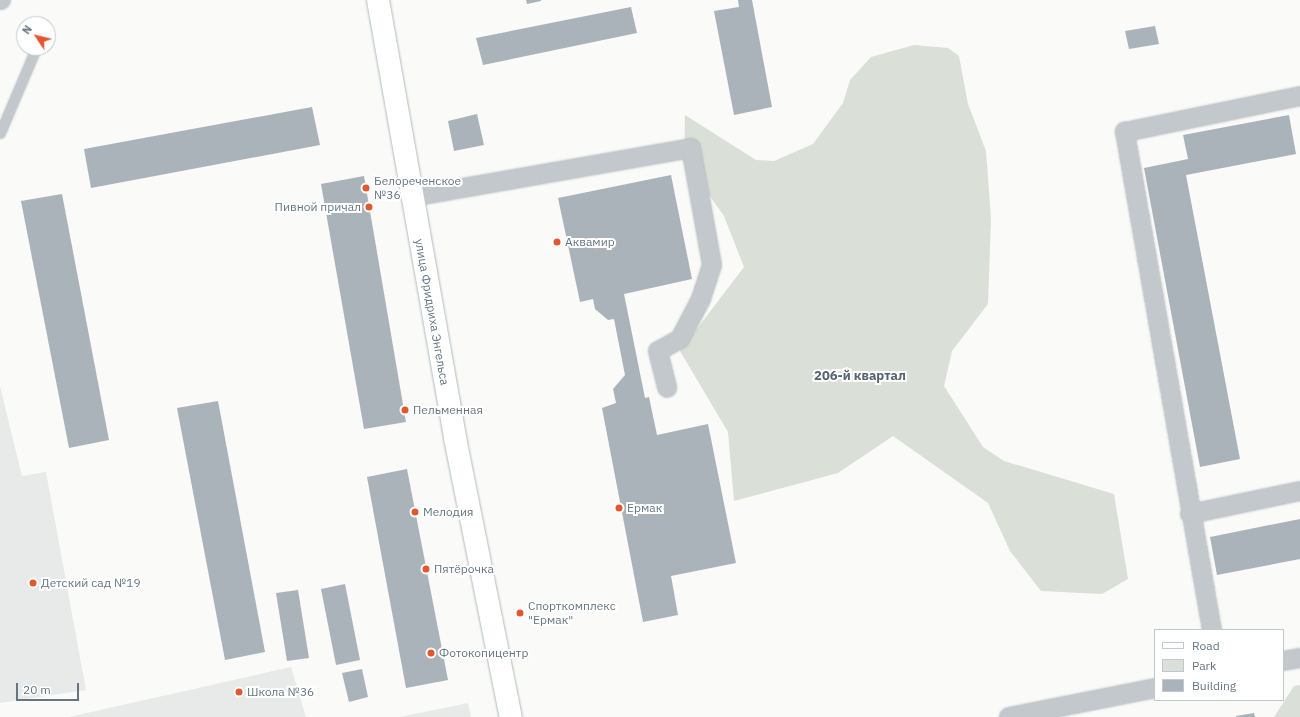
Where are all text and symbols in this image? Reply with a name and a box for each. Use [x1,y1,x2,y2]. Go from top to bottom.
north arrow [16,16,56,56]
text: N [19,22,35,37]
place label: Белореченское №36 [374,174,461,202]
marker: Белореченское №36 [361,183,371,193]
place label: Пивной причал [275,200,361,214]
marker: Пивной причал [364,202,374,212]
place label: Аквамир [565,235,615,249]
marker: Аквамир [552,237,562,247]
street label: улица Фридриха Энгельса [412,238,452,386]
district label: 206-й квартал [814,368,906,384]
place label: Пельменная [413,403,483,417]
marker: Пельменная [400,405,410,415]
place label: Ермак [627,501,662,515]
marker: Ермак [614,503,624,513]
place label: Мелодия [423,505,473,519]
marker: Мелодия [410,507,420,517]
place label: Пятёрочка [434,562,494,576]
marker: Пятёрочка [421,564,431,574]
place label: Детский сад №19 [41,576,141,590]
marker: Детский сад №19 [28,578,38,588]
place label: Спорткомплекс "Ермак" [528,599,616,627]
marker: Спорткомплекс "Ермак" [515,608,525,618]
legend [1154,629,1284,701]
text: Road [1192,638,1220,653]
place label: Фотокопицентр [439,646,528,660]
marker: Фотокопицентр [426,648,436,658]
text: Park [1192,658,1216,673]
scale bar [18,675,81,701]
text: Building [1192,678,1236,693]
text: 20 m [23,682,51,697]
place label: Школа №36 [247,685,314,699]
marker: Школа №36 [234,687,244,697]

